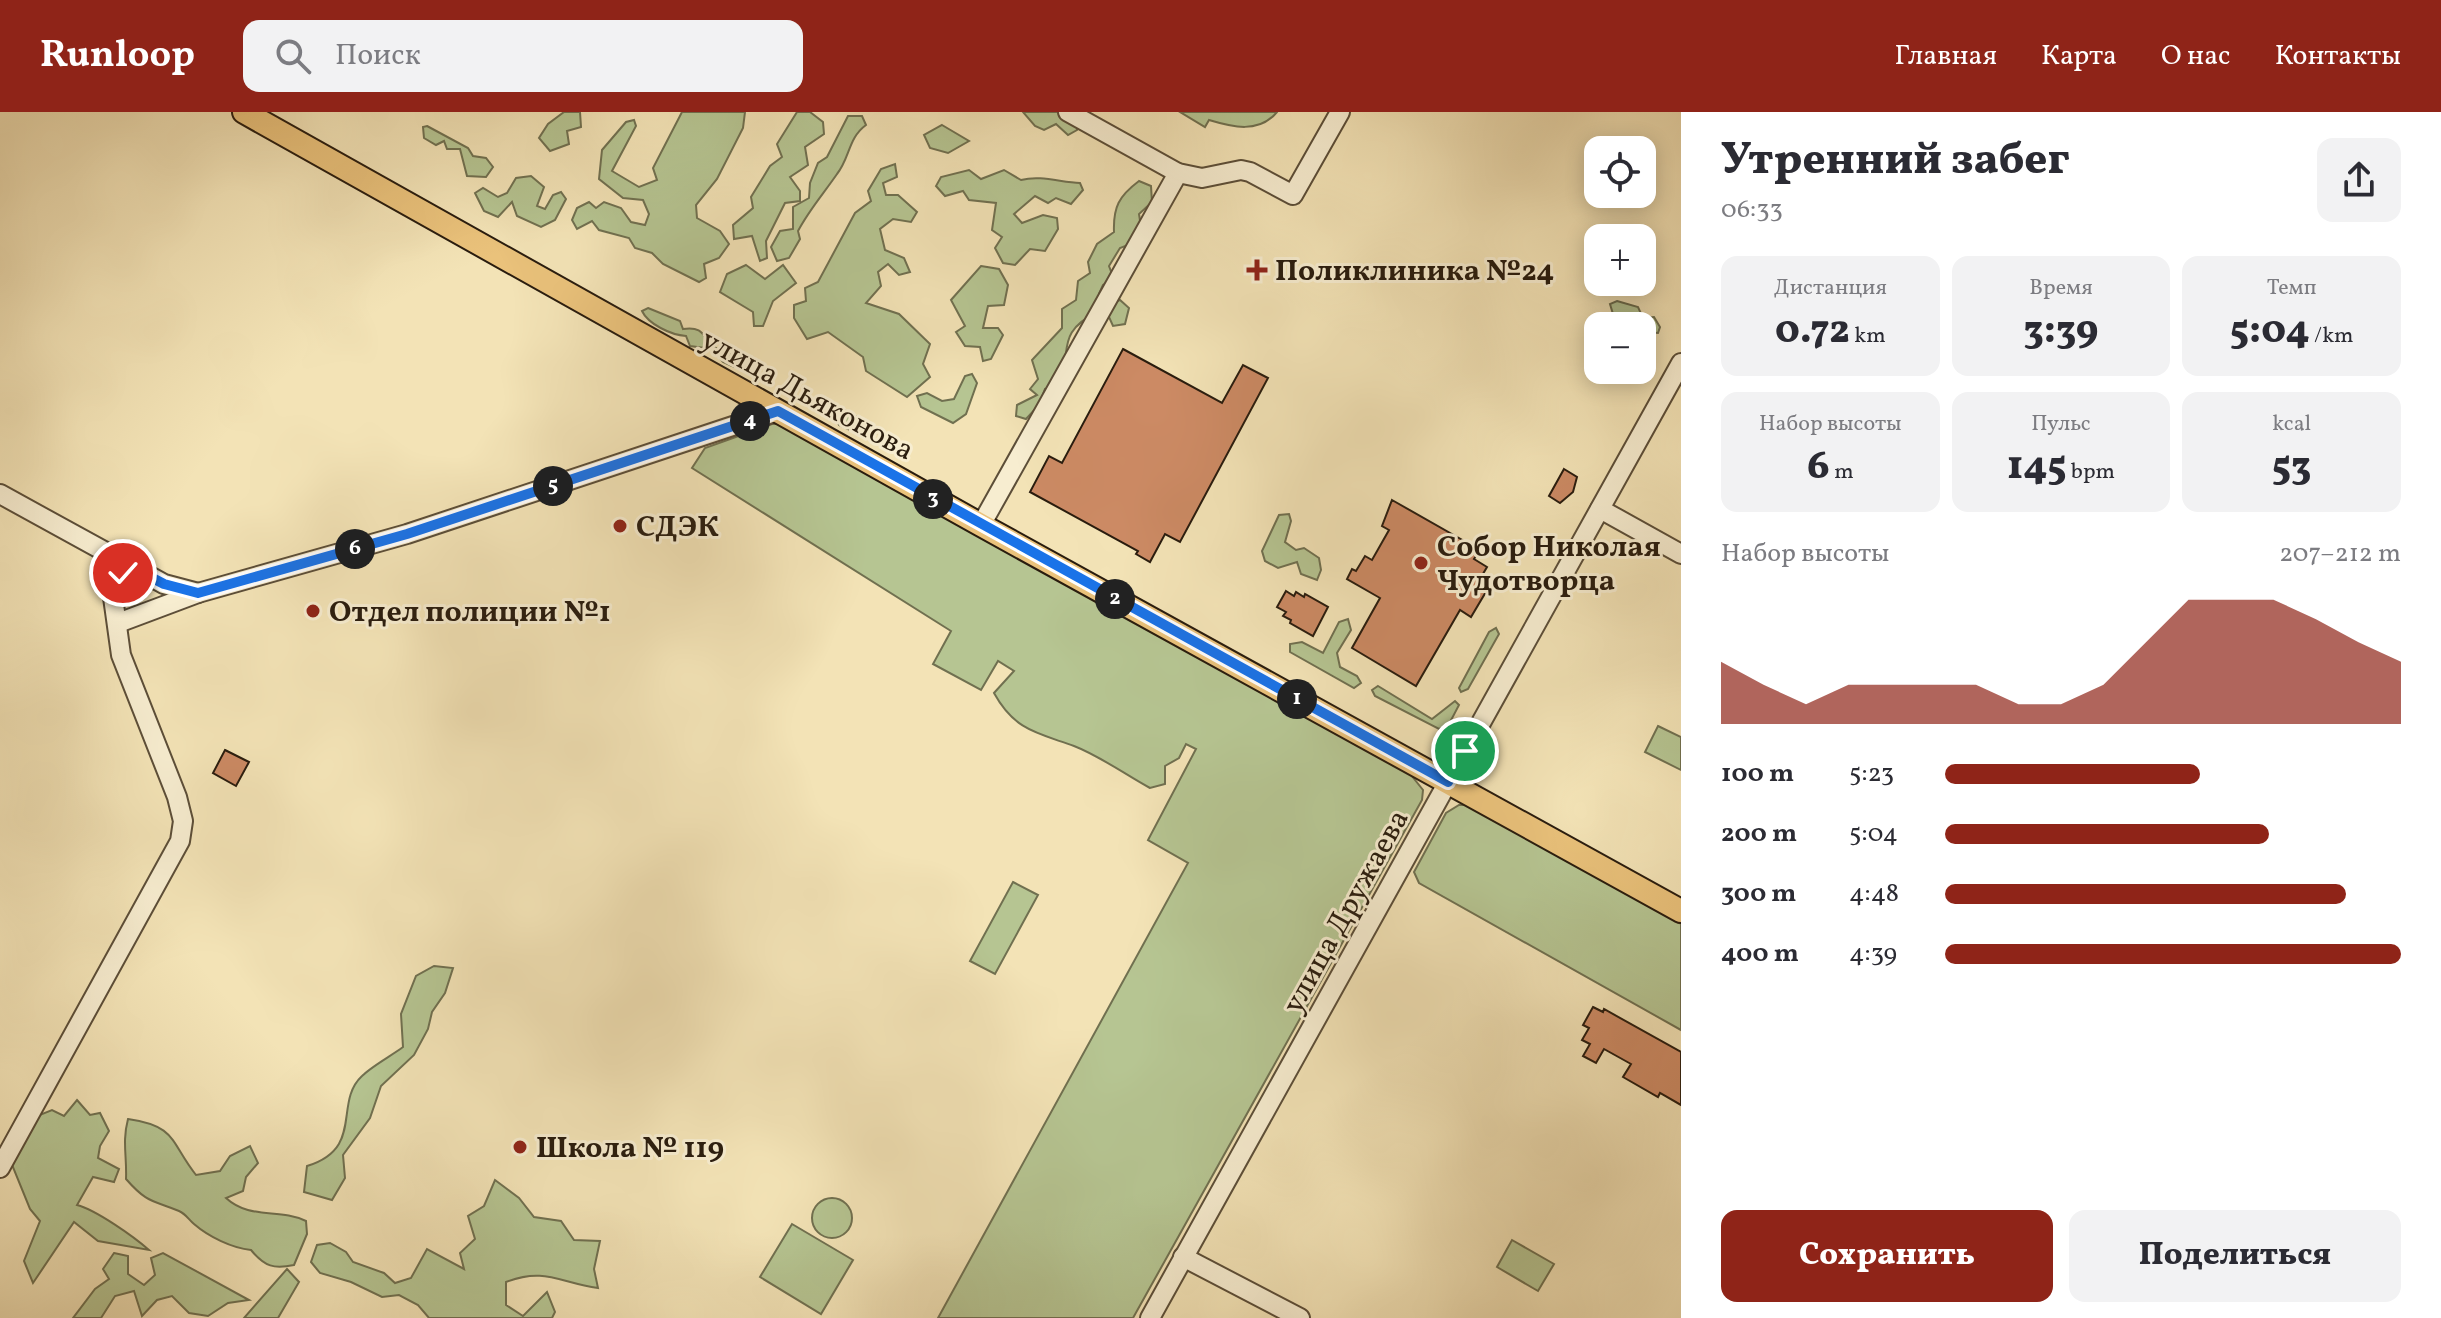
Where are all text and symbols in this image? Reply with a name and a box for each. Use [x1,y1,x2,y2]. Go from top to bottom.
search box [243,20,803,92]
text: Runloop [40,30,195,83]
icon: search [271,34,315,78]
text: Поиск [335,35,421,77]
text: Главная [1895,37,1997,76]
text: Карта [2041,37,2117,76]
text: О нас [2161,37,2231,76]
text: Контакты [2275,37,2401,76]
text: Утренний забег [1721,131,2070,192]
map controls [1584,136,1656,384]
button: locate [1584,136,1656,208]
button: share [2317,138,2401,222]
text: 06:33 [1721,192,1783,228]
button: + [1584,224,1656,296]
place label: Поликлиника №24 [1275,251,1555,293]
marker: Поликлиника №24 [1246,259,1268,281]
text: Дистанция [1774,273,1887,304]
text: Время [2029,273,2093,304]
text: Темп [2267,273,2316,304]
text: 0.72 [1775,304,1850,360]
text: 3:39 [2023,304,2099,360]
text: 5:04 [2230,304,2310,360]
button: − [1584,312,1656,384]
street label: улица Дьяконова [693,320,921,472]
text: km [1850,321,1886,352]
text: /km [2310,321,2354,352]
pin: 4 [730,401,770,441]
text: 4 [743,405,757,436]
text: Набор высоты [1759,409,1902,440]
text: Пульс [2031,409,2091,440]
text: kcal [2272,409,2311,440]
text: 6 [1807,440,1830,496]
text: 145 [2007,440,2066,496]
text: 53 [2272,440,2311,496]
text: m [1830,457,1854,488]
text: bpm [2066,457,2115,488]
pin: 5 [533,466,573,506]
text: 5 [548,470,558,501]
pin: 3 [913,479,953,519]
text: 3 [927,483,939,514]
place label: СДЭК [636,507,719,549]
marker: СДЭК [611,517,629,535]
place label: Собор Николая Чудотворца [1437,527,1661,603]
pin: 6 [335,529,375,569]
text: 6 [349,533,361,564]
text: Набор высоты [1721,536,1889,572]
text: 207–212 m [2279,536,2401,572]
pin [89,539,157,607]
icon: check [101,551,145,595]
marker: Собор Николая Чудотворца [1412,554,1430,572]
pin: 2 [1095,579,1135,619]
text: 2 [1109,583,1121,614]
place label: Отдел полиции №1 [329,592,611,634]
marker: Отдел полиции №1 [304,602,322,620]
pin: 1 [1277,679,1317,719]
text: 1 [1293,683,1301,714]
pin [1431,717,1499,785]
icon: arrive [1443,729,1487,773]
text: 100 m [1721,756,1794,792]
text: 5:23 [1849,756,1894,792]
street label: улица Дружаева [1273,802,1420,1022]
text: 200 m [1721,816,1797,852]
text: 5:04 [1849,816,1898,852]
text: 300 m [1721,876,1797,912]
text: 4:48 [1849,876,1899,912]
text: 400 m [1721,936,1799,972]
text: 4:39 [1849,936,1897,972]
place label: Школа № 119 [536,1128,724,1170]
marker: Школа № 119 [511,1138,529,1156]
button: Сохранить [1721,1210,2053,1302]
button: Поделиться [2069,1210,2401,1302]

